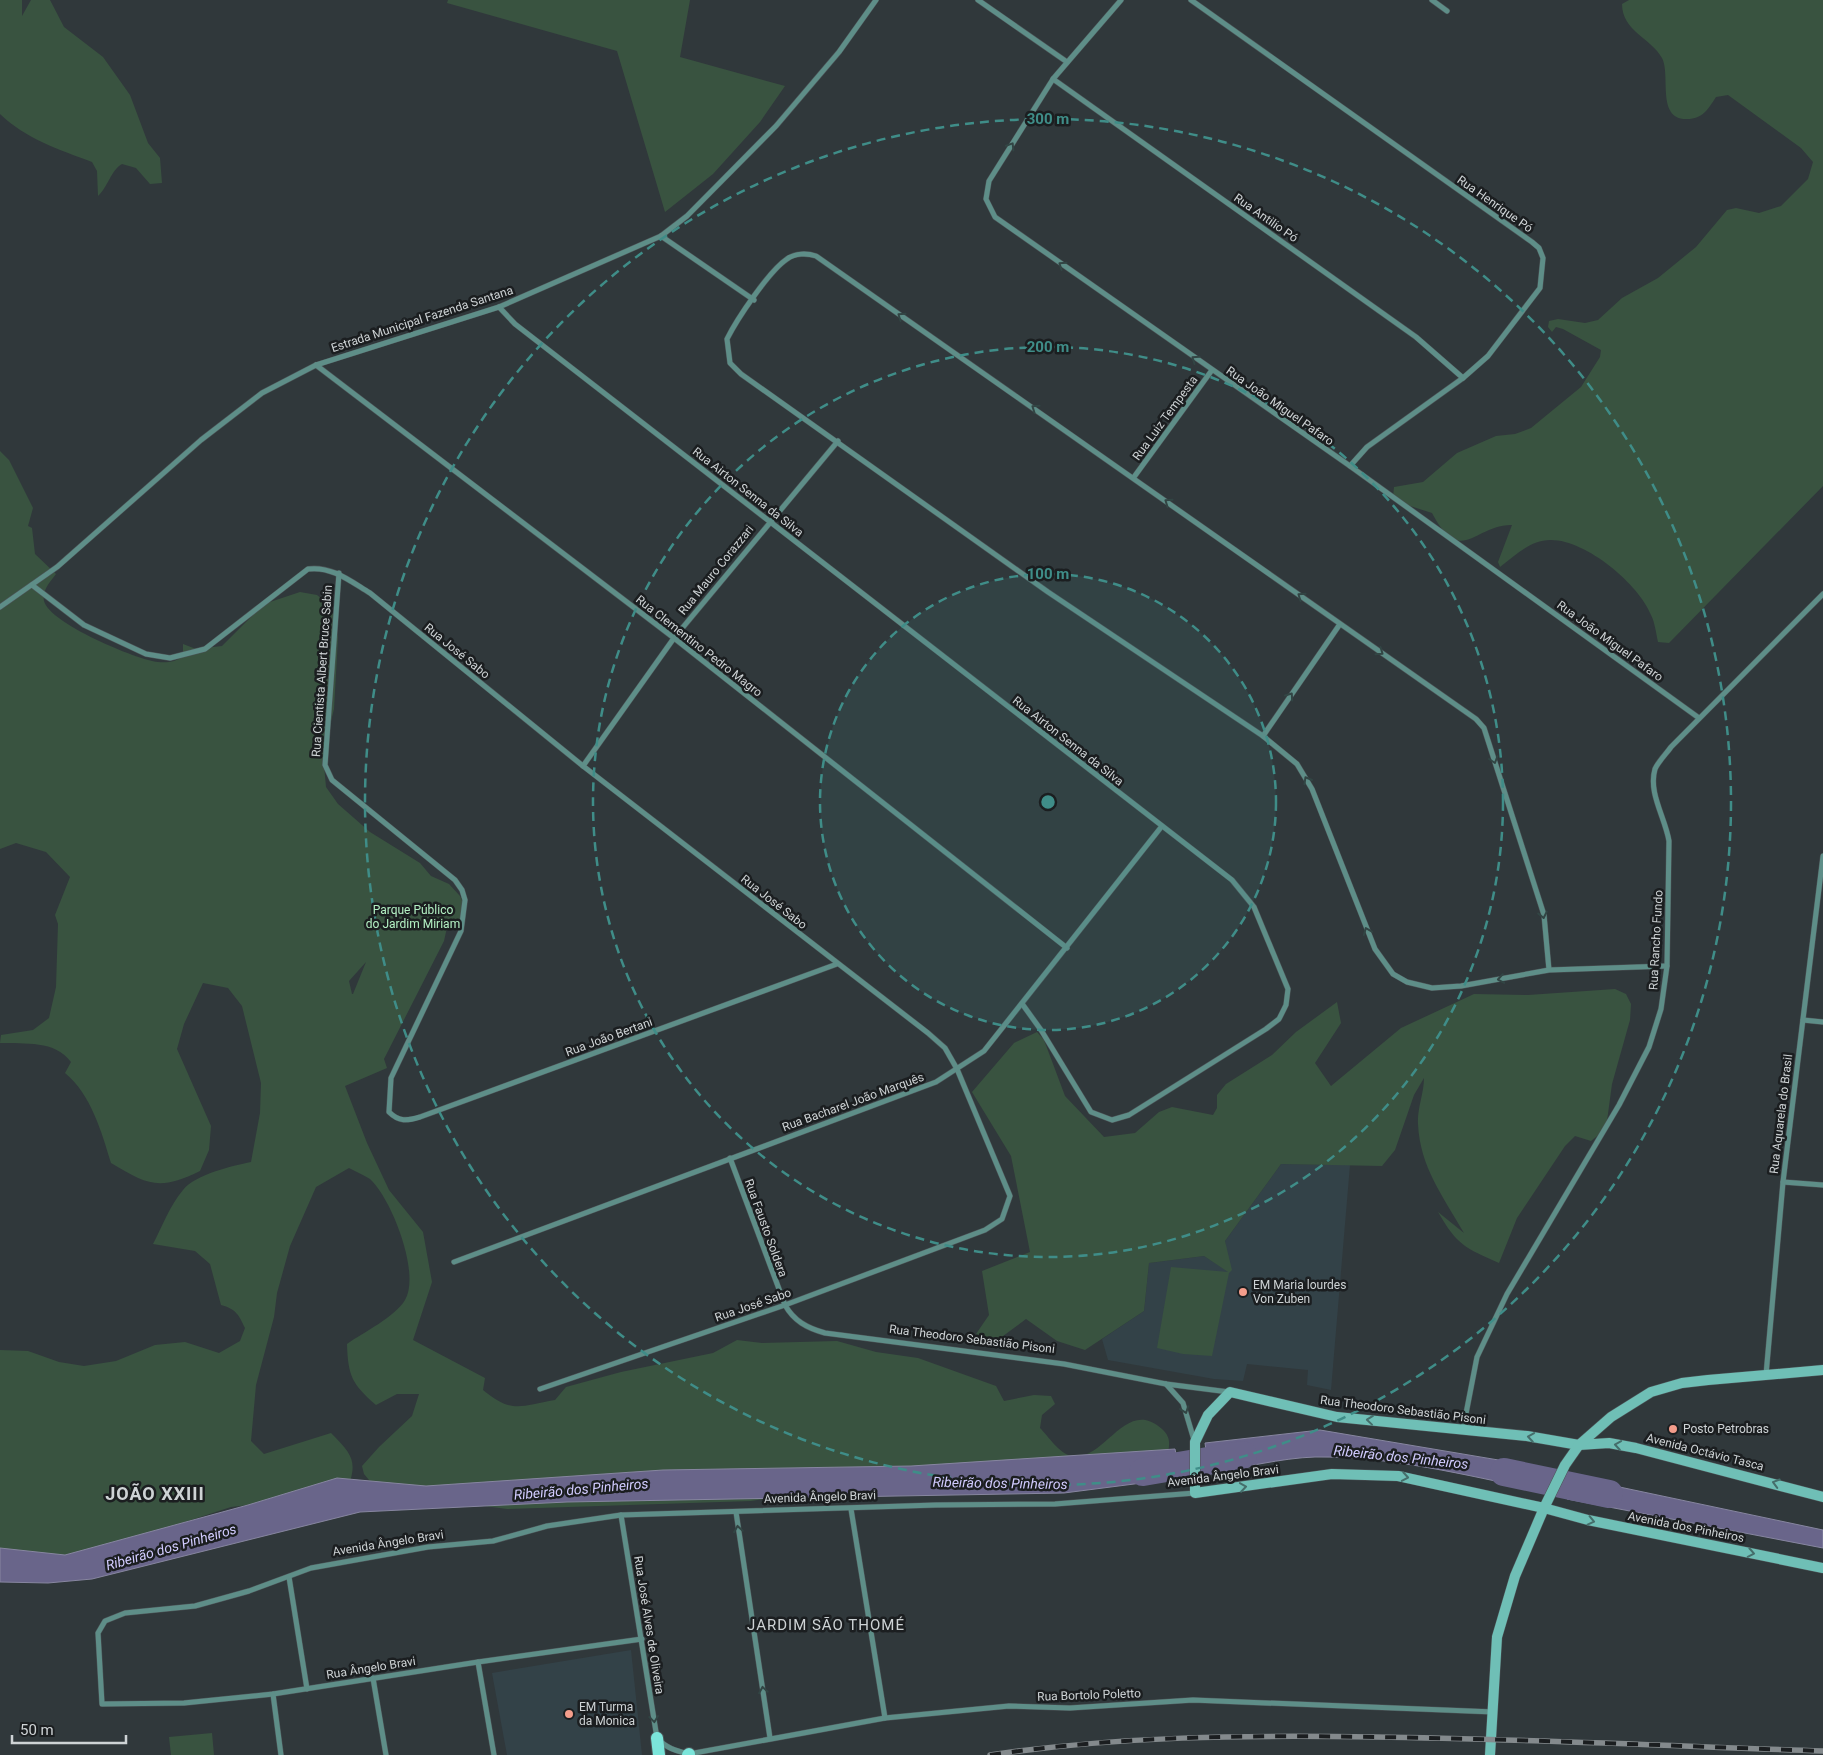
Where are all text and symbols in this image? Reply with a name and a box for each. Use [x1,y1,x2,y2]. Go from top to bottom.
text: 300 m [1027,110,1069,128]
one-way arrow [1005,142,1015,151]
street label: Rua Henrique Pó [1454,173,1536,235]
street label: Rua Antilio Pó [1231,191,1301,245]
one-way arrow [1058,262,1068,271]
street label: Estrada Municipal Fazenda Santana [329,283,515,355]
one-way arrow [898,313,907,322]
text: 200 m [1027,338,1069,356]
one-way arrow [1192,356,1201,364]
street label: Rua João Miguel Pafaro [1224,364,1337,448]
street label: Rua Luiz Tempesta [1130,373,1200,463]
one-way arrow [1031,405,1040,415]
street label: Rua Airton Senna da Silva [690,444,806,540]
one-way arrow [1164,499,1174,508]
street label: Rua Mauro Corazzari [676,522,757,618]
text: 100 m [1027,565,1069,583]
street label: Rua Cientista Albert Bruce Sabin [309,584,335,758]
street label: Rua Clementino Pedro Magro [633,592,765,700]
one-way arrow [1297,593,1306,602]
street label: Rua João Miguel Pafaro [1554,598,1666,684]
street label: Rua José Sabo [422,620,493,682]
one-way arrow [1375,646,1384,655]
one-way arrow [1284,692,1293,702]
street label: Rua Airton Senna da Silva [1010,693,1126,789]
one-way arrow [1488,755,1498,764]
one-way arrow [1303,776,1313,785]
centre of rings [1039,793,1057,811]
street label: Rua José Sabo [738,872,810,932]
street label: Rua Rancho Fundo [1646,889,1666,990]
park label: Parque Público do Jardim Miriam [366,903,460,931]
one-way arrow [1538,910,1548,919]
one-way arrow [1363,927,1374,936]
one-way arrow [1497,973,1505,983]
street label: Rua João Bertani [564,1015,654,1059]
street label: Rua Aquarela do Brasil [1767,1053,1795,1175]
street label: Rua Bacharel João Marquês [780,1070,926,1134]
street label: Rua Fausto Soldera [742,1177,790,1279]
place label: EM Maria lourdes Von Zuben [1253,1278,1346,1306]
street label: Rua José Sabo [713,1285,793,1325]
marker: EM Maria lourdes Von Zuben [1237,1286,1249,1298]
street label: Rua Theodoro Sebastião Pisoni [888,1322,1056,1356]
street label: Rua Theodoro Sebastião Pisoni [1319,1393,1487,1427]
one-way arrow [1179,1406,1189,1414]
one-way arrow [1366,1415,1374,1426]
place label: Posto Petrobras [1683,1422,1769,1436]
marker: Posto Petrobras [1667,1423,1679,1435]
street label: Avenida Octávio Tasca [1645,1431,1765,1473]
one-way arrow [1527,1432,1535,1443]
one-way arrow [1614,1440,1622,1451]
water label: Ribeirão dos Pinheiros [1333,1442,1469,1472]
street label: Avenida Ângelo Bravi [1166,1461,1280,1490]
one-way arrow [1400,1472,1409,1482]
water label: Ribeirão dos Pinheiros [932,1474,1068,1492]
water label: Ribeirão dos Pinheiros [513,1475,649,1503]
one-way arrow [1773,1479,1781,1489]
one-way arrow [1240,1482,1248,1493]
district label: JOÃO XXIII [105,1483,205,1504]
street label: Avenida Ângelo Bravi [764,1487,876,1506]
street label: Avenida dos Pinheiros [1627,1509,1745,1545]
one-way arrow [1587,1515,1596,1525]
water label: Ribeirão dos Pinheiros [104,1521,238,1573]
one-way arrow [734,1525,744,1534]
street label: Avenida Ângelo Bravi [331,1526,445,1559]
one-way arrow [1746,1547,1755,1558]
street label: Rua José Alves de Oliveira [631,1555,667,1695]
district label: JARDIM SÃO THOMÉ [747,1616,905,1634]
street label: Rua Ângelo Bravi [325,1653,417,1682]
one-way arrow [758,1686,769,1694]
street label: Rua Bortolo Poletto [1037,1686,1141,1704]
place label: EM Turma da Monica [579,1700,635,1728]
marker: EM Turma da Monica [563,1708,575,1720]
scale bar [12,1712,126,1744]
one-way arrow [648,1715,659,1723]
text: 50 m [20,1721,54,1739]

